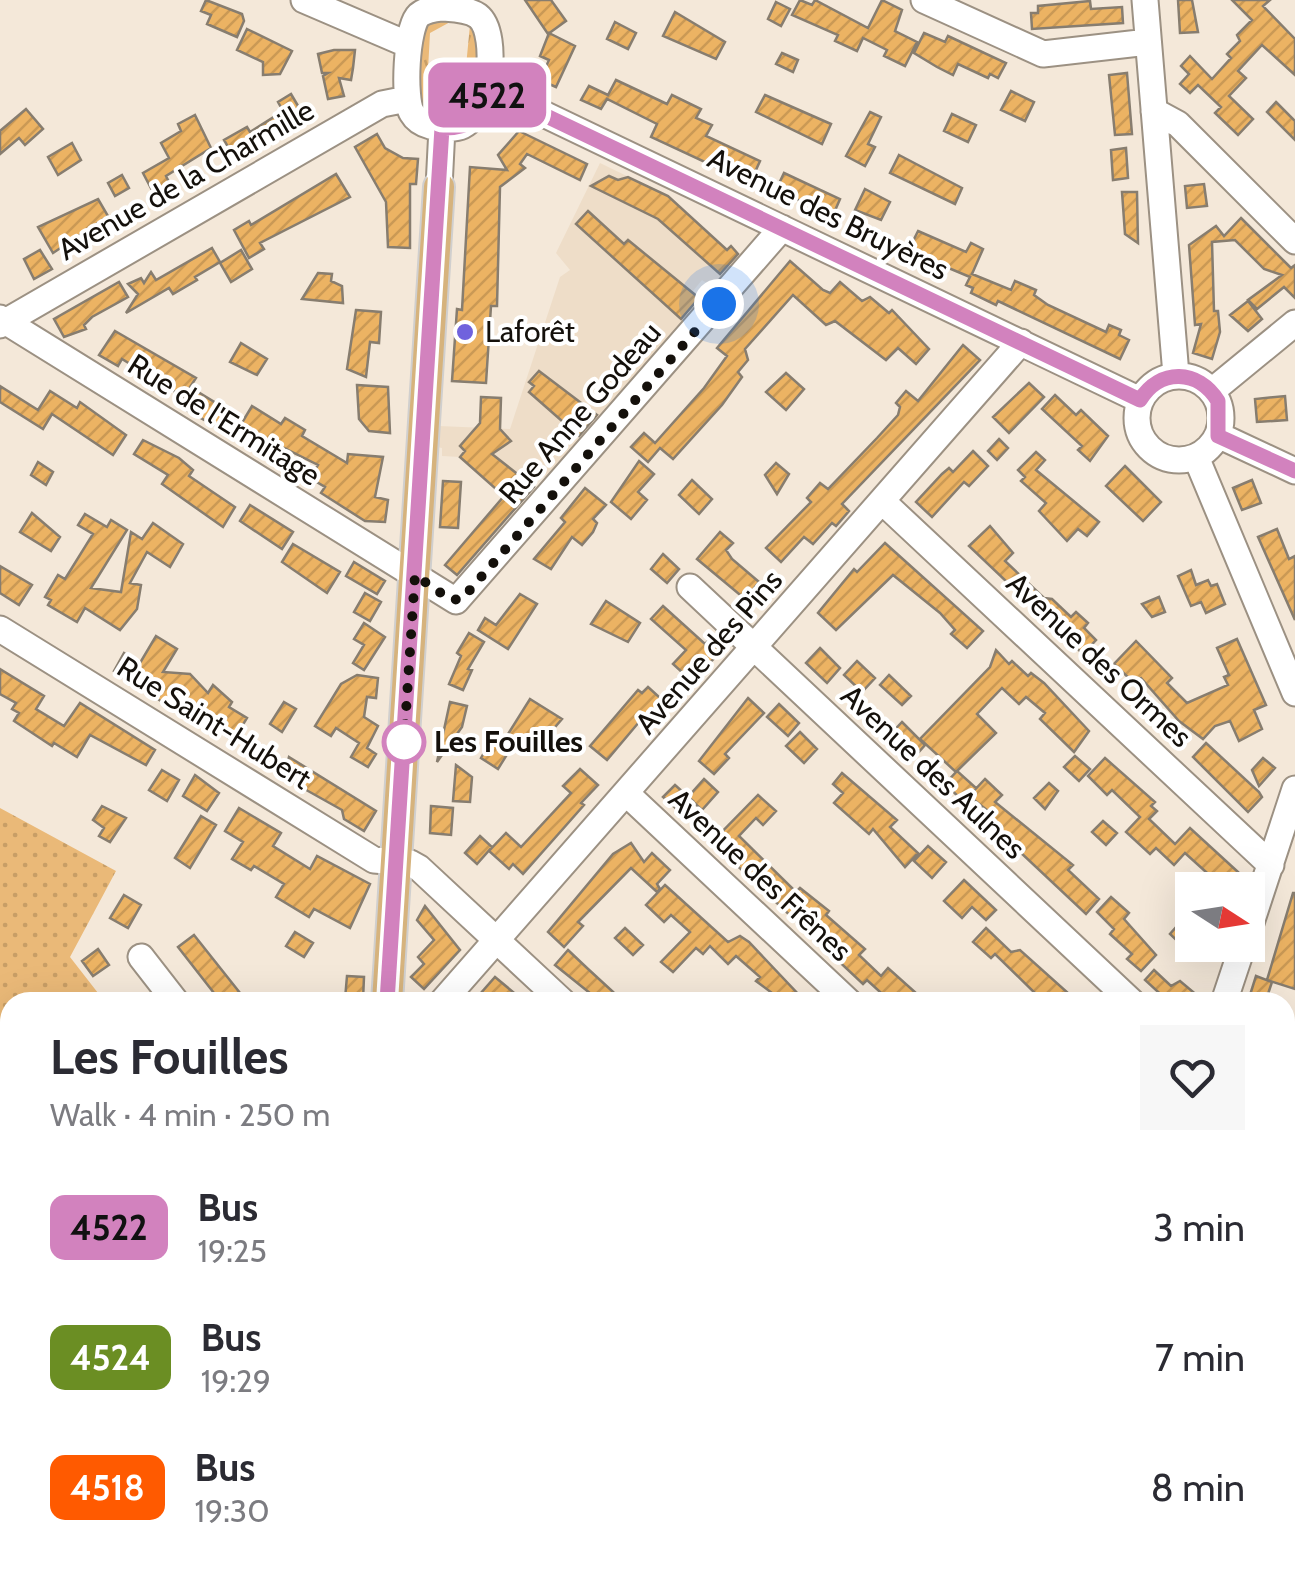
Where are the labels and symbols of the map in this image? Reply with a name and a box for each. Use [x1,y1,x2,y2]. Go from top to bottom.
line badge: 4522 [417,62,557,128]
street label: Avenue de la Charmille [51,91,320,268]
street label: Avenue des Bruyères [702,139,955,288]
your location [694,279,744,329]
place label: Laforêt [485,313,575,350]
street label: Rue Anne Godeau [491,314,668,511]
marker: Laforêt [454,321,476,343]
street label: Rue de l'Ermitage [121,346,327,493]
street label: Avenue des Pins [627,562,790,741]
street label: Avenue des Ormes [999,564,1200,755]
street label: Rue Saint-Hubert [111,648,318,797]
street label: Avenue des Aulnes [833,677,1033,867]
marker: Les Fouilles [383,721,425,763]
place label: Les Fouilles [434,723,583,760]
street label: Avenue des Frênes [661,780,859,969]
north arrow [1175,872,1265,962]

